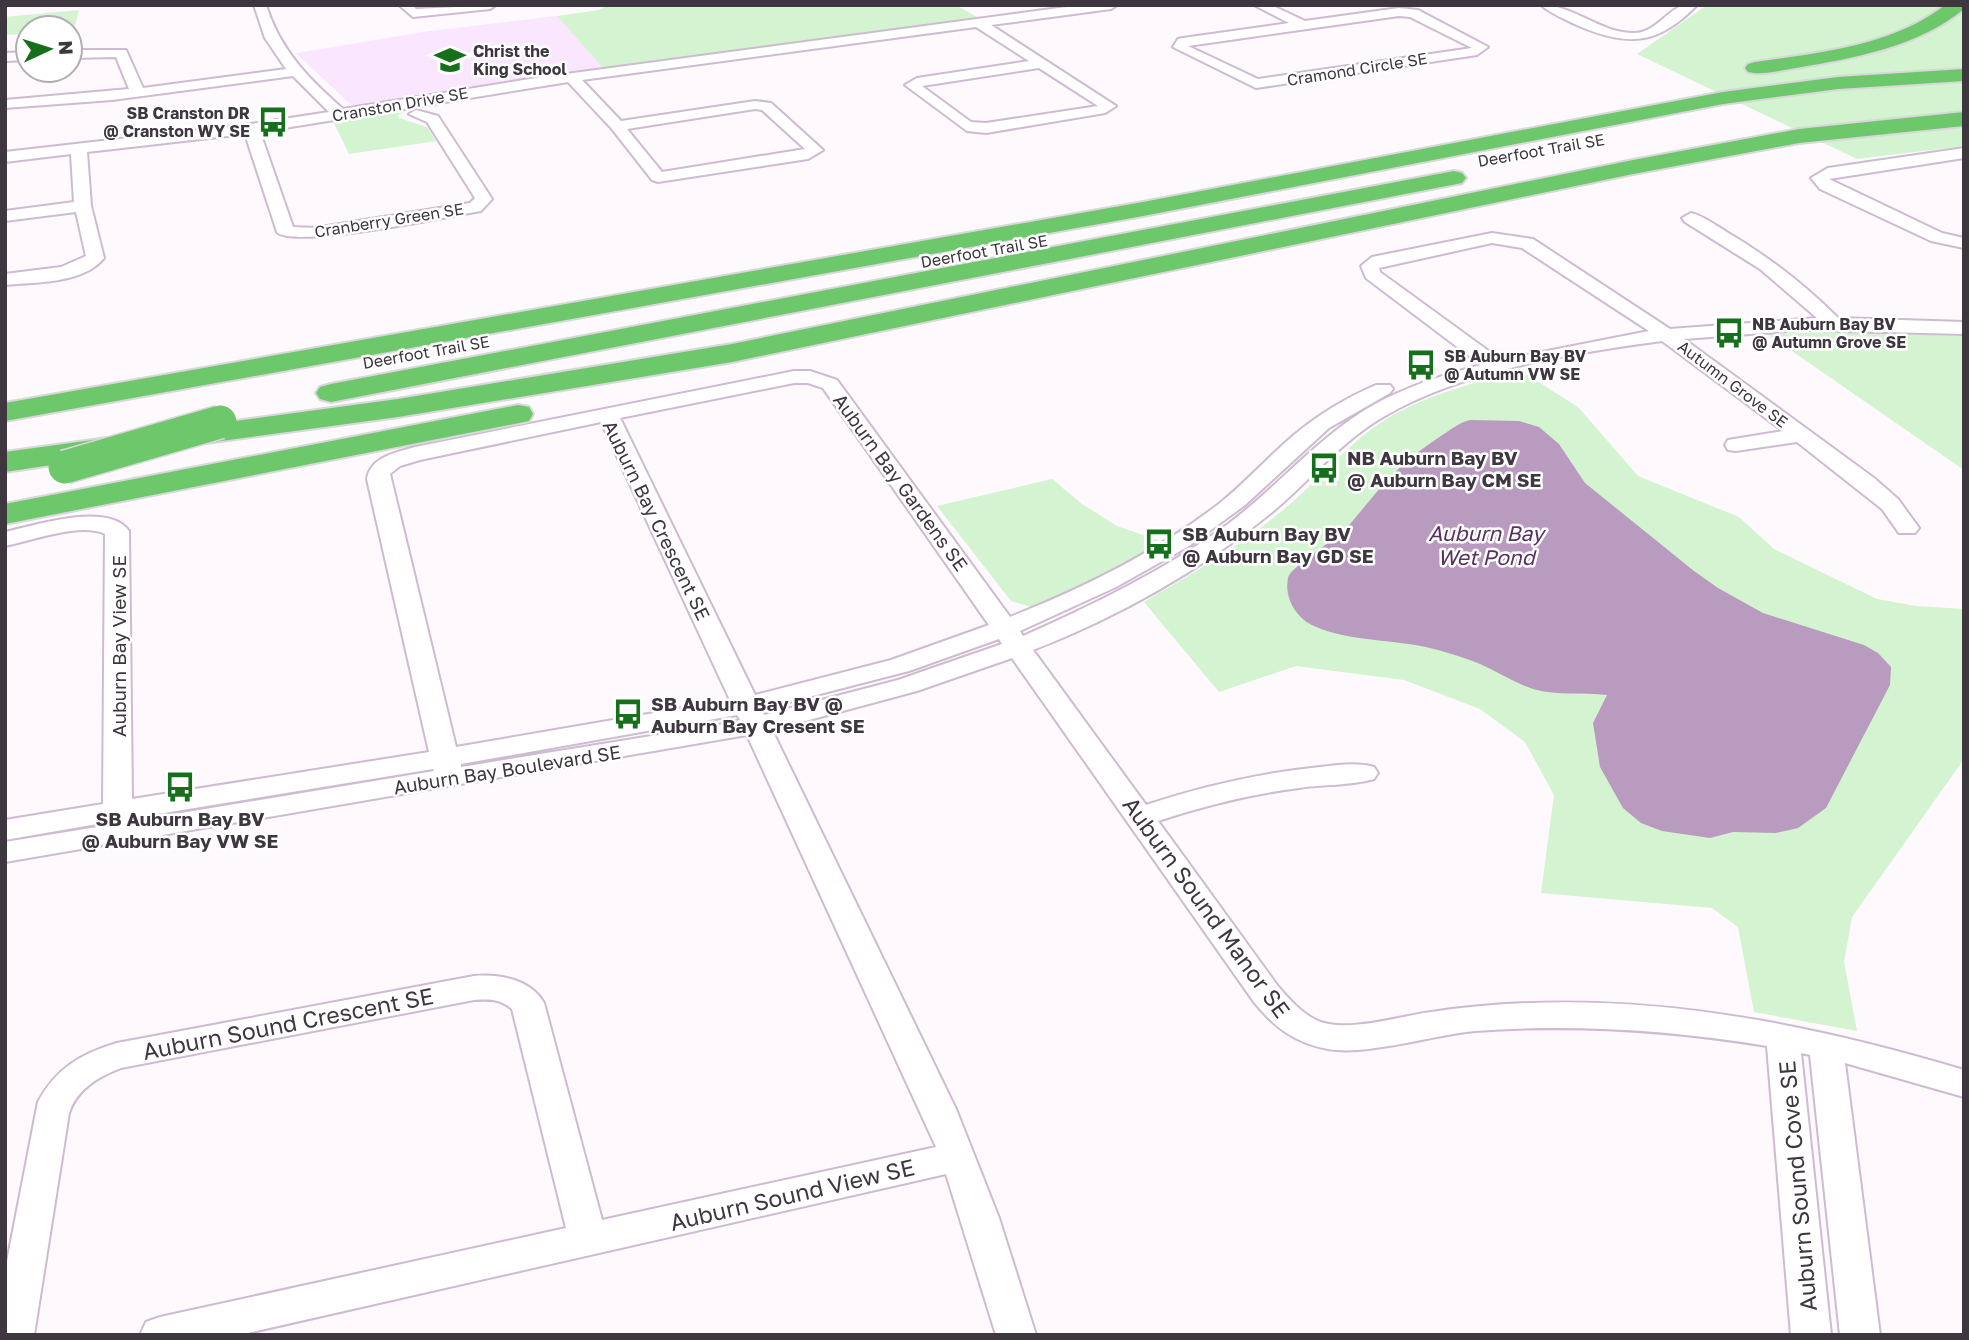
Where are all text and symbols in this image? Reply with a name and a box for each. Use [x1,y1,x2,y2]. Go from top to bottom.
north arrow [14,14,84,84]
text: N [54,40,78,56]
place label: Christ the King School [473,41,567,79]
school or university icon: Christ the King School [433,43,467,77]
street label: Cramond Circle SE [1285,48,1429,90]
street label: Cranston Drive SE [330,82,470,126]
place label: SB Cranston DR @ Cranston WY SE [103,103,250,141]
bus stop icon: SB Cranston DR @ Cranston WY SE [256,105,290,139]
street label: Deerfoot Trail SE [1476,129,1606,171]
street label: Cranberry Green SE [313,198,465,242]
street label: Deerfoot Trail SE [919,230,1049,272]
place label: NB Auburn Bay BV @ Autumn Grove SE [1752,314,1906,352]
bus stop icon: NB Auburn Bay BV @ Autumn Grove SE [1712,316,1746,350]
street label: Deerfoot Trail SE [361,331,491,373]
street label: Autumn Grove SE [1674,336,1792,432]
place label: SB Auburn Bay BV @ Autumn VW SE [1444,346,1587,384]
bus stop icon: SB Auburn Bay BV @ Autumn VW SE [1404,348,1438,382]
street label: Auburn Bay Gardens SE [829,389,973,575]
street label: Auburn Bay Crescent SE [599,416,715,624]
place label: NB Auburn Bay BV @ Auburn Bay CM SE [1347,446,1541,491]
bus stop icon: NB Auburn Bay BV @ Auburn Bay CM SE [1307,451,1341,485]
water label: Auburn Bay Wet Pond [1428,520,1547,570]
place label: SB Auburn Bay BV @ Auburn Bay GD SE [1182,522,1374,567]
bus stop icon: SB Auburn Bay BV @ Auburn Bay GD SE [1142,527,1176,561]
street label: Auburn Bay View SE [107,555,130,737]
place label: SB Auburn Bay BV @ Auburn Bay Cresent SE [651,692,865,737]
bus stop icon: SB Auburn Bay BV @ Auburn Bay Cresent SE [611,697,645,731]
street label: Auburn Bay Boulevard SE [392,740,622,798]
bus stop icon: SB Auburn Bay BV @ Auburn Bay VW SE [163,770,197,804]
street label: Auburn Sound Manor SE [1117,791,1297,1023]
place label: SB Auburn Bay BV @ Auburn Bay VW SE [82,807,279,852]
street label: Auburn Sound Crescent SE [140,981,436,1065]
street label: Auburn Sound Cove SE [1772,1060,1822,1312]
street label: Auburn Sound View SE [667,1152,917,1236]

